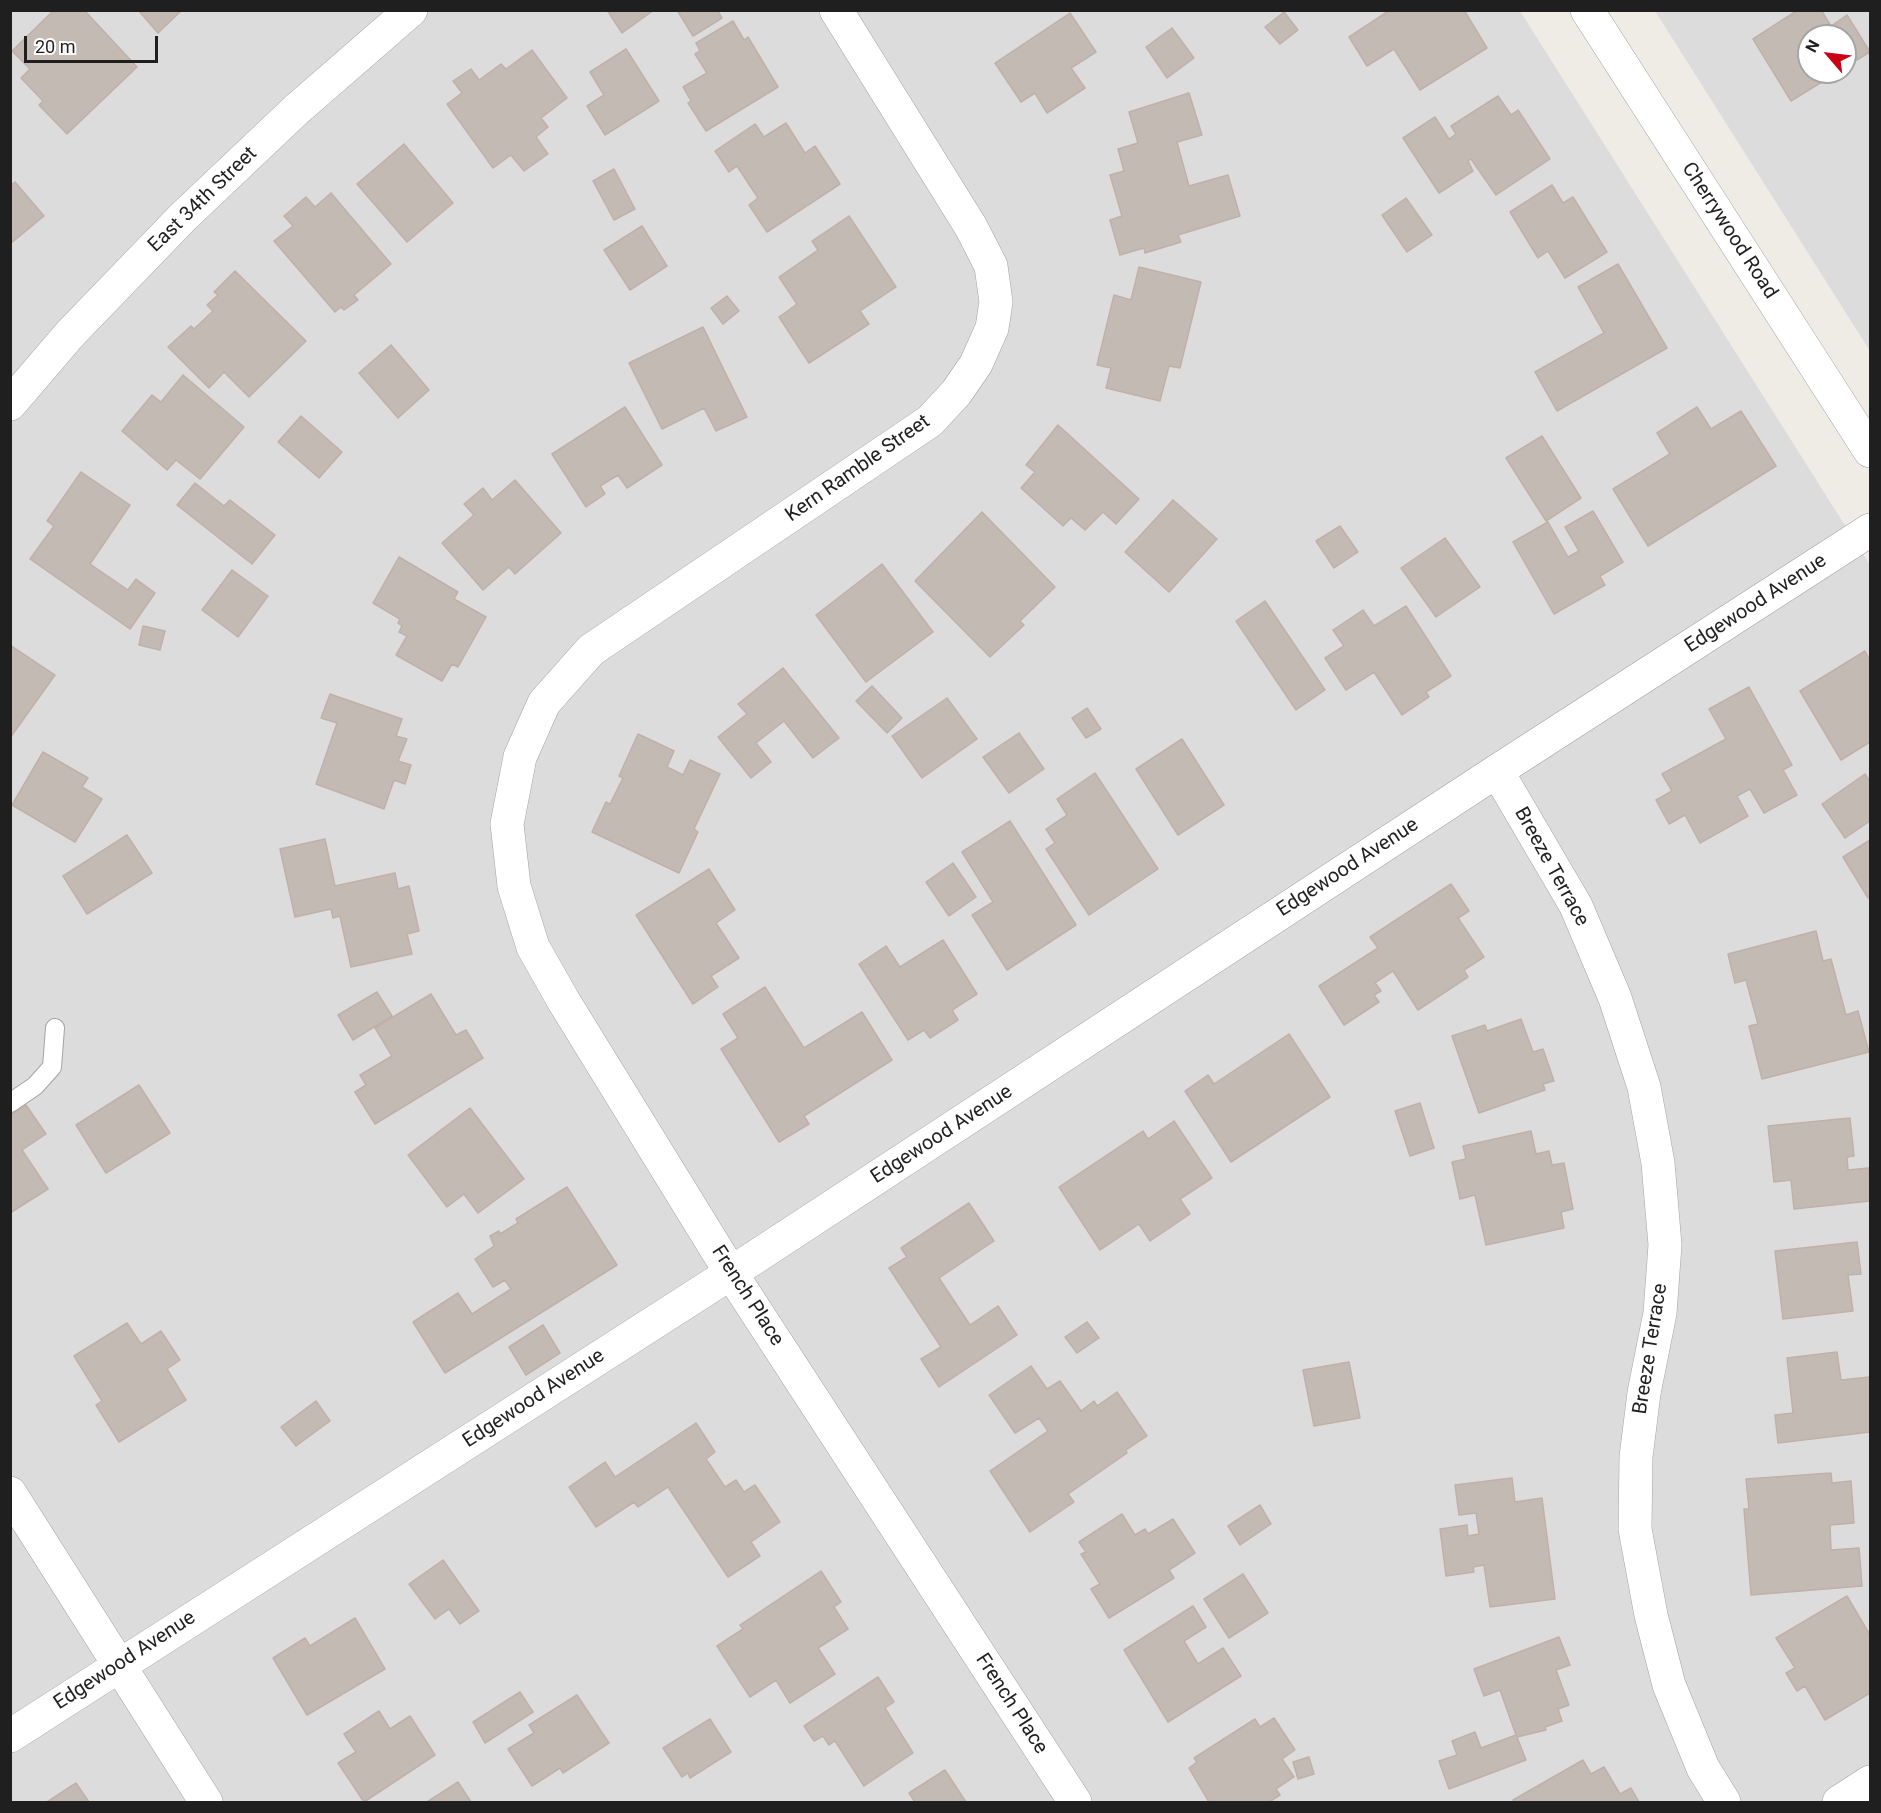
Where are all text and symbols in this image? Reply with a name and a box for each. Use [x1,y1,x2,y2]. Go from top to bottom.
scale bar [27,24,160,62]
north arrow [1797,24,1857,84]
text: 20 m [35,36,75,57]
text: N [1801,37,1823,56]
street label: East 34th Street [144,142,262,258]
street label: Cherrywood Road [1676,158,1782,304]
street label: Kern Ramble Street [781,410,935,528]
street label: Edgewood Avenue [1681,549,1831,659]
street label: Breeze Terrace [1508,803,1594,931]
street label: Edgewood Avenue [1273,813,1423,923]
street label: Edgewood Avenue [867,1080,1017,1190]
street label: French Place [706,1241,788,1351]
street label: Breeze Terrace [1629,1282,1673,1416]
street label: Edgewood Avenue [459,1344,609,1454]
street label: Edgewood Avenue [50,1606,200,1716]
street label: French Place [970,1649,1052,1759]

